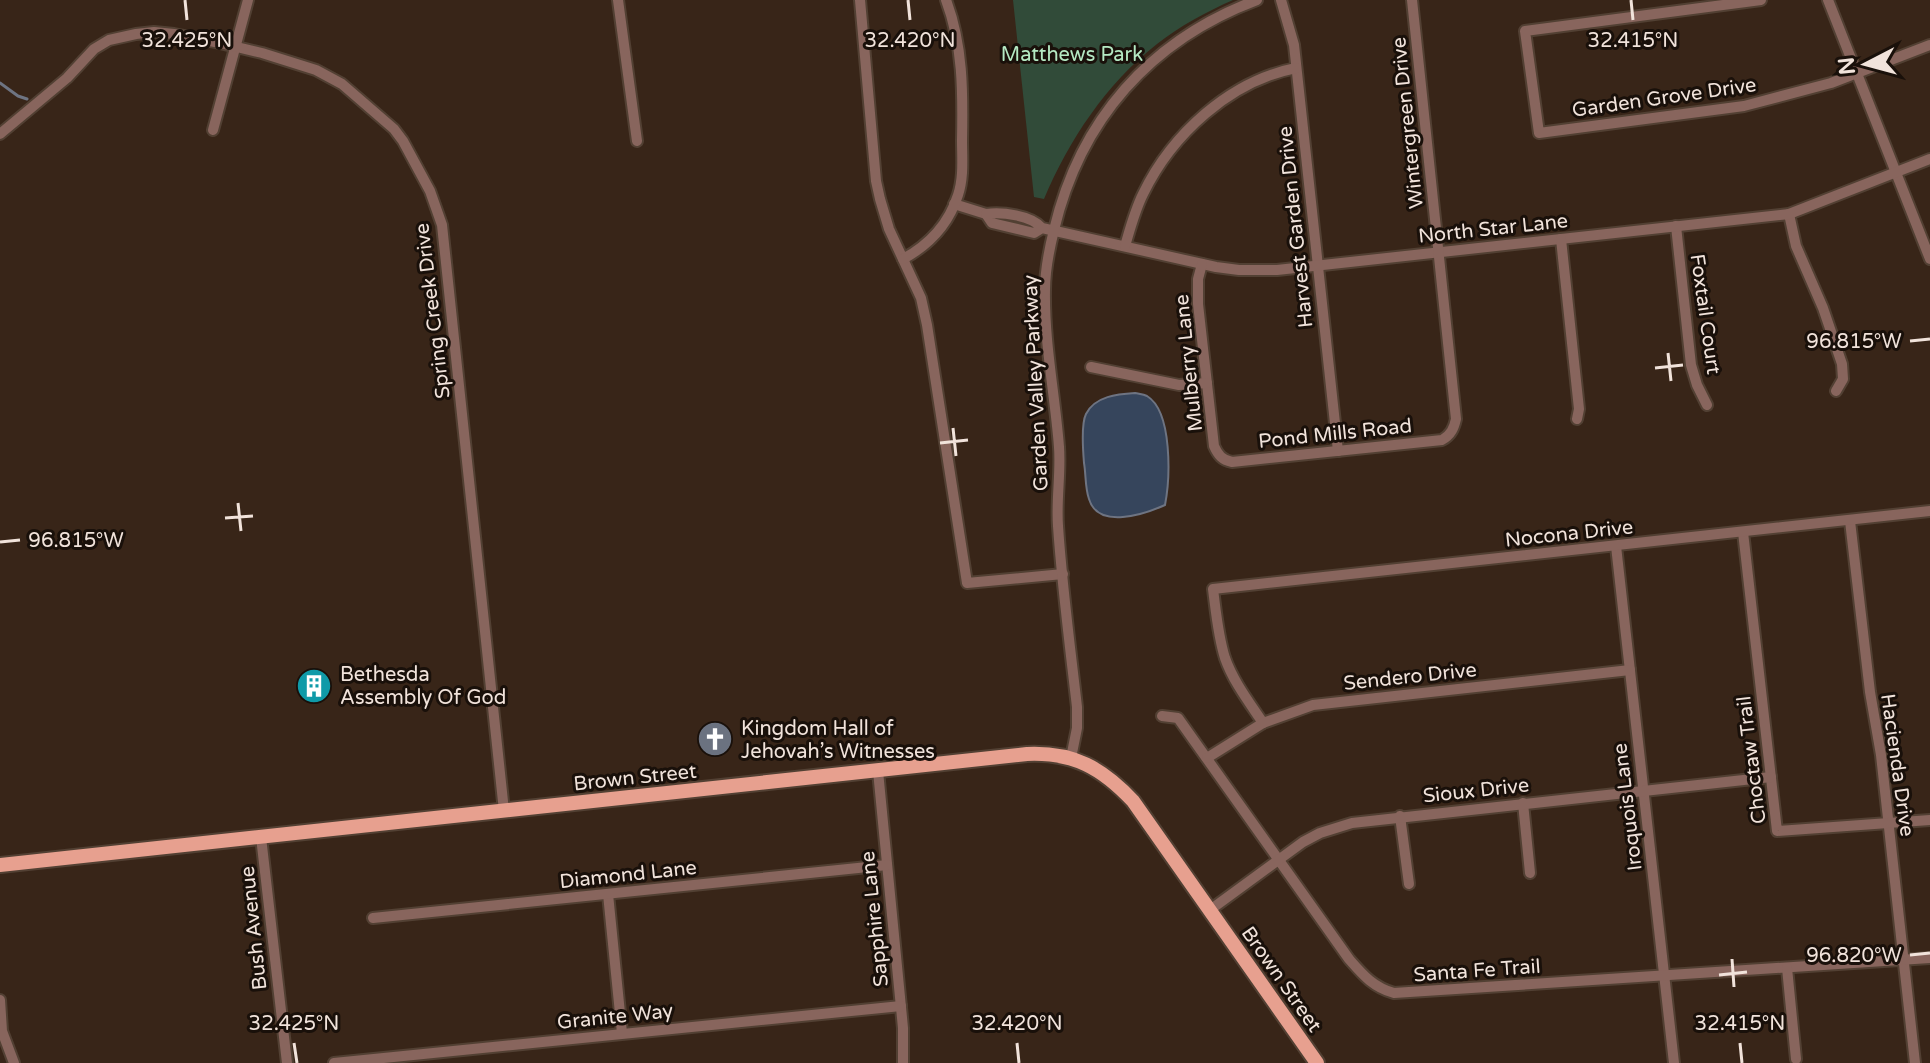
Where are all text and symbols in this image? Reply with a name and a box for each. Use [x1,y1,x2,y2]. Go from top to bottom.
north arrow [1826,24,1906,104]
text: 32.425°N [142,29,232,53]
text: 32.420°N [864,29,956,53]
text: 32.415°N [1588,29,1678,53]
street label: Wintergreen Drive [1387,36,1429,210]
park label: Matthews Park [1001,43,1143,67]
text: N [1833,56,1861,76]
street label: Garden Grove Drive [1570,73,1758,123]
street label: Harvest Garden Drive [1273,125,1319,329]
street label: North Star Lane [1417,209,1569,249]
street label: Spring Creek Drive [410,222,456,400]
street label: Foxtail Court [1685,252,1725,376]
street label: Garden Valley Parkway [1018,274,1054,492]
street label: Mulberry Lane [1170,293,1208,433]
text: 96.815°W [1806,330,1902,354]
street label: Pond Mills Road [1257,414,1413,454]
street label: Nocona Drive [1504,515,1634,553]
text: 96.815°W [28,529,124,553]
street label: Sendero Drive [1342,658,1478,696]
place label: Bethesda Assembly Of God [340,663,506,710]
building icon: Bethesda Assembly Of God [295,667,333,705]
street label: Hacienda Drive [1875,692,1919,838]
street label: Choctaw Trail [1732,695,1772,825]
place label: Kingdom Hall of Jehovah’s Witnesses [741,717,935,764]
church icon: Kingdom Hall of Jehovah’s Witnesses [696,720,734,758]
street label: Iroquois Lane [1608,742,1648,872]
street label: Brown Street [572,760,698,796]
street label: Sioux Drive [1422,773,1530,808]
street label: Sapphire Lane [856,850,894,988]
street label: Diamond Lane [558,856,698,894]
street label: Bush Avenue [236,865,272,991]
street label: Brown Street [1236,922,1327,1037]
text: 96.820°W [1806,944,1902,968]
street label: Santa Fe Trail [1413,955,1541,987]
street label: Granite Way [556,999,675,1035]
text: 32.425°N [249,1012,339,1036]
text: 32.420°N [971,1012,1063,1036]
text: 32.415°N [1695,1012,1785,1036]

